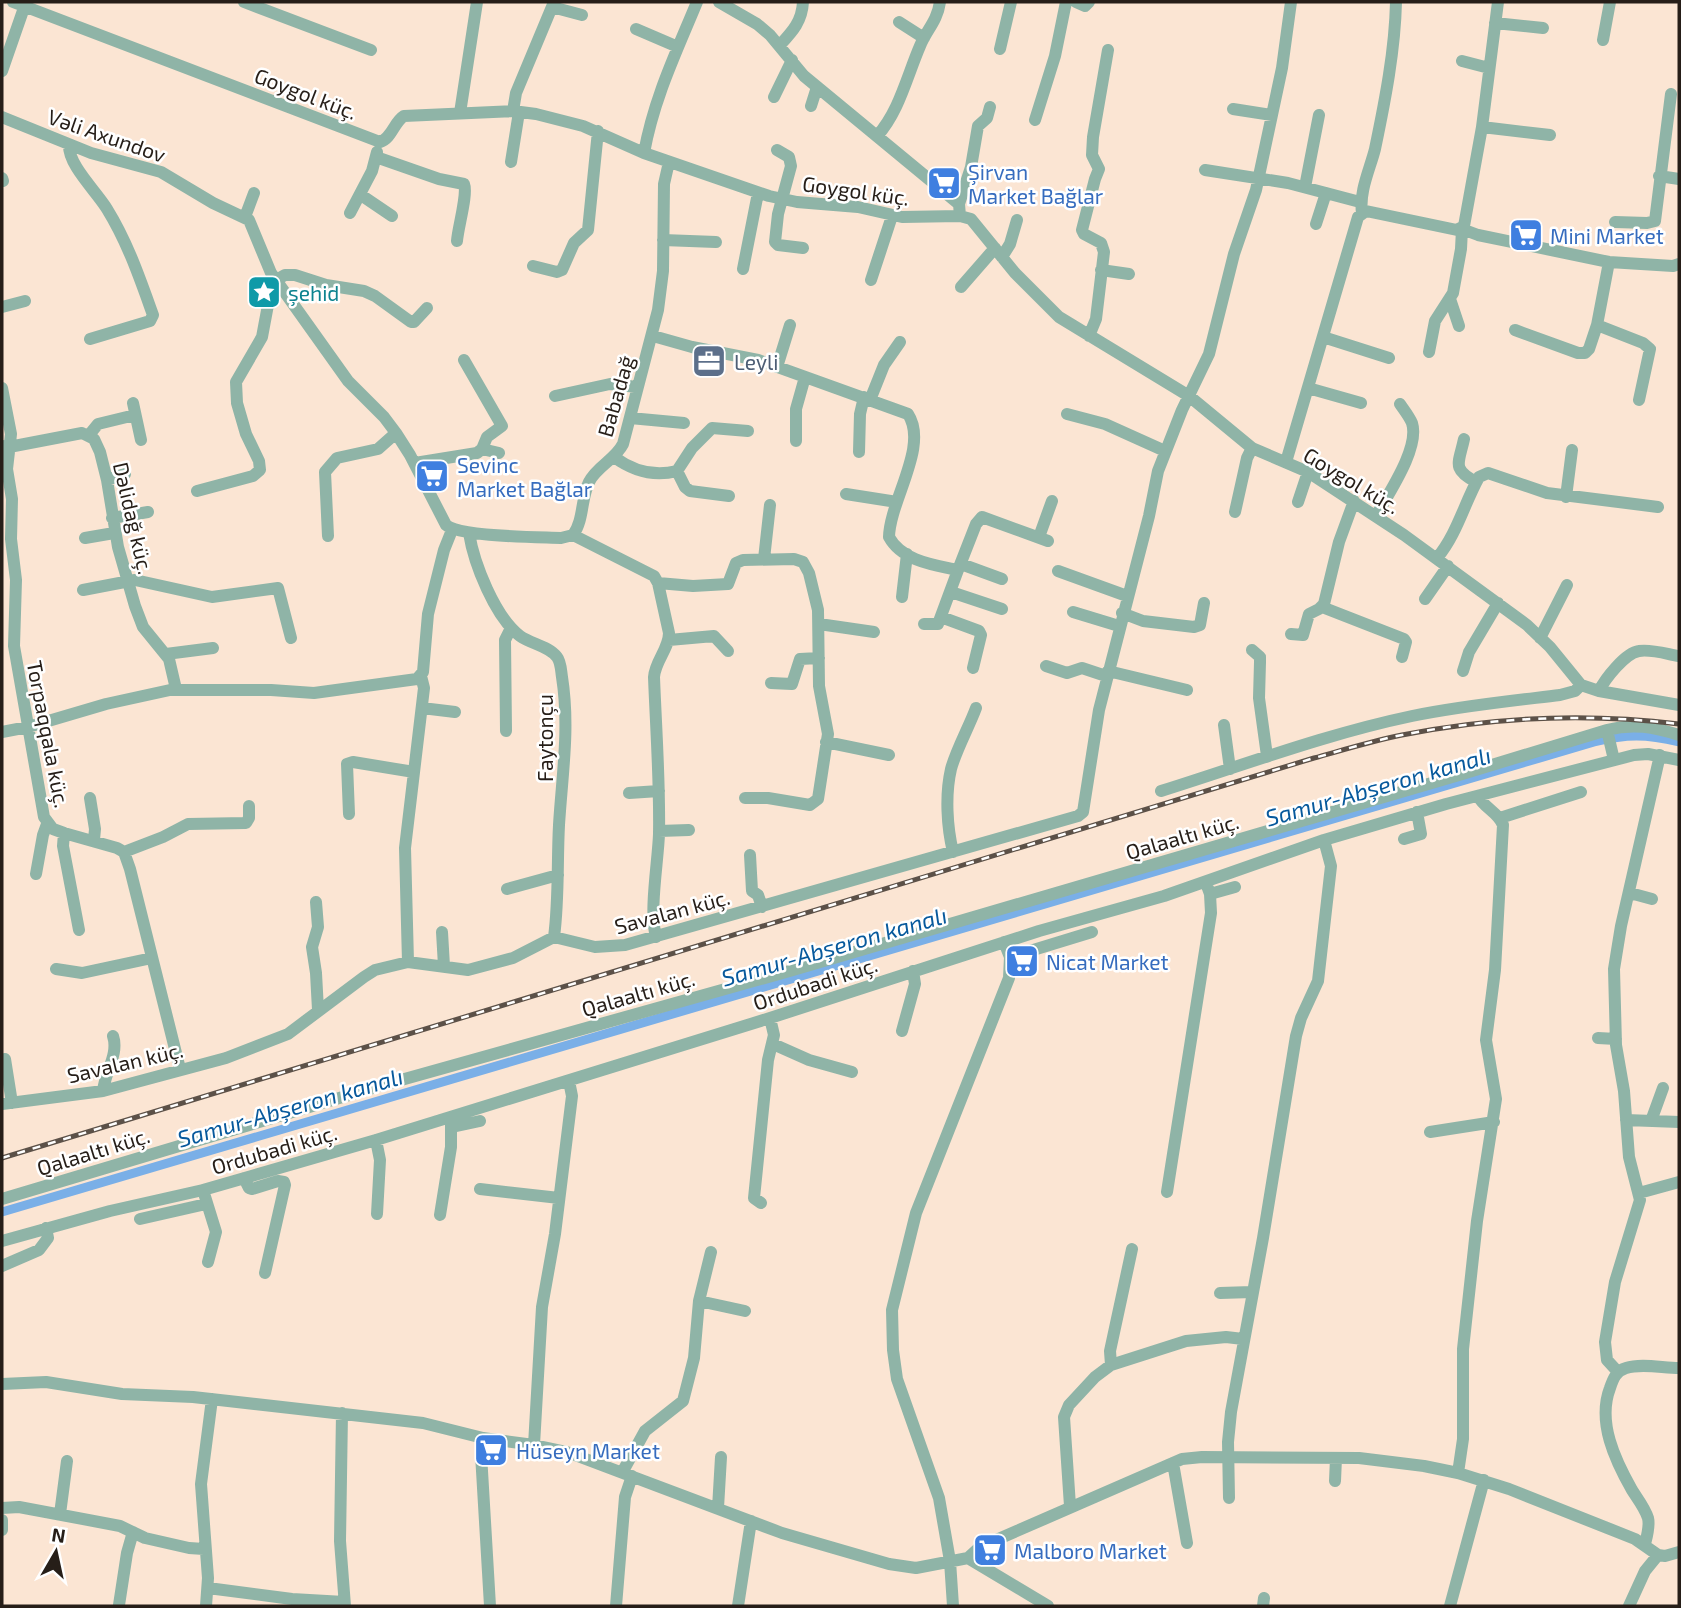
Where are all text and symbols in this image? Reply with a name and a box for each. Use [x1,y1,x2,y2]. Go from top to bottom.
street label: Goygol küç. [251,62,361,126]
street label: Vəli Axundov [45,103,169,167]
place label: Şirvan Market Bağlar [968,159,1104,208]
supermarket icon: Şirvan Market Bağlar [925,164,963,202]
street label: Goygol küç. [801,170,911,212]
supermarket icon: Mini Market [1507,216,1545,254]
place label: Mini Market [1550,223,1664,248]
place icon: şehid [245,273,283,311]
place label: şehid [288,280,339,307]
office icon: Leyli [690,342,728,380]
place label: Leyli [734,349,779,374]
street label: Babadağ [592,352,639,439]
street label: Goygol küç. [1298,442,1405,520]
place label: Sevinc Market Bağlar [457,452,593,501]
supermarket icon: Sevinc Market Bağlar [413,457,451,495]
street label: Dəlidağ küç. [107,459,159,577]
street label: Torpaqqala küç. [20,658,76,810]
street label: Faytonçu [532,694,559,782]
water label: Samur-Abşeron kanalı [1262,740,1494,833]
street label: Qalaaltı küç. [1123,808,1242,866]
street label: Savalan küç. [612,884,733,940]
water label: Samur-Abşeron kanalı [718,900,950,993]
supermarket icon: Nicat Market [1003,942,1041,980]
place label: Nicat Market [1046,949,1169,974]
street label: Ordubadi küç. [750,951,881,1017]
street label: Qalaaltı küç. [579,965,698,1023]
street label: Savalan küç. [65,1037,186,1089]
water label: Samur-Abşeron kanalı [174,1061,406,1154]
street label: Ordubadi küç. [208,1119,340,1181]
street label: Qalaaltı küç. [34,1122,153,1182]
supermarket icon: Hüseyn Market [472,1431,510,1469]
place label: Hüseyn Market [516,1438,660,1463]
north arrow [21,1517,91,1587]
text: N [50,1522,67,1547]
supermarket icon: Malboro Market [971,1531,1009,1569]
place label: Malboro Market [1014,1538,1167,1563]

